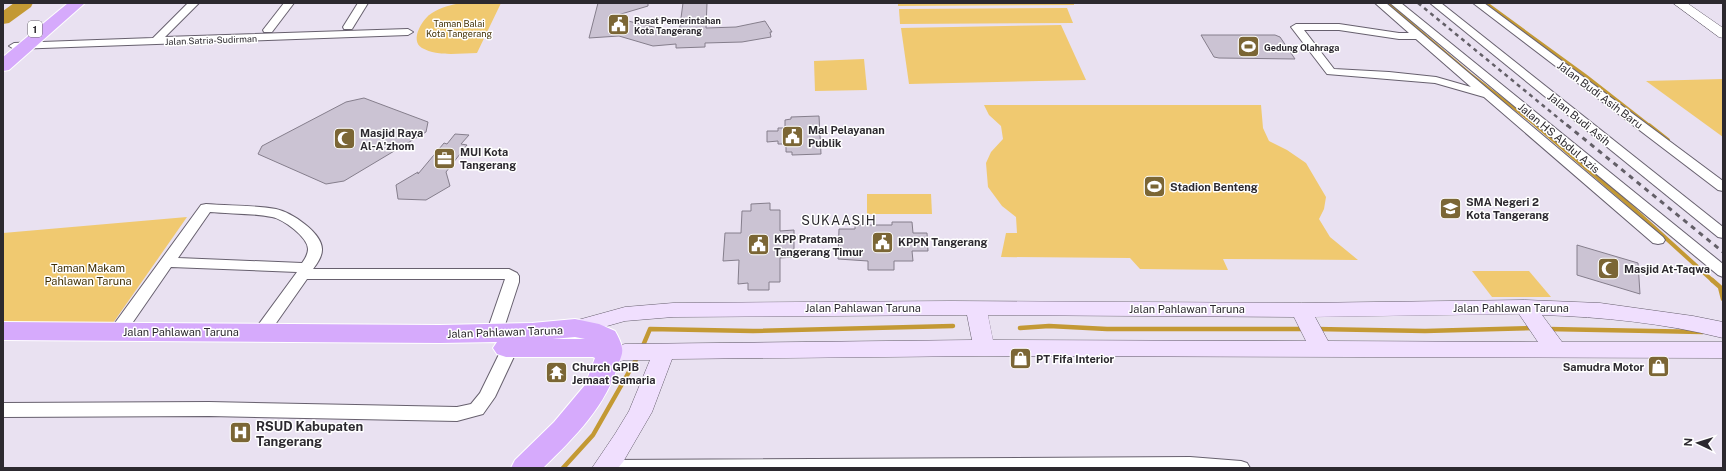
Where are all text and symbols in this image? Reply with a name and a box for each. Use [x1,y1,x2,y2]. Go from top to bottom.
public building icon: Pusat Pemerintahan Kota Tangerang [606,12,632,38]
place label: Pusat Pemerintahan Kota Tangerang [634,15,721,36]
park label: Taman Balai Kota Tangerang [426,18,492,39]
road number: 1 [28,21,42,37]
street label: Jalan Satria-Sudirman [165,33,257,47]
sports icon: Gedung Olahraga [1235,34,1261,60]
place label: Gedung Olahraga [1264,42,1339,53]
street label: Jalan Budi Asih Baru [1555,59,1645,131]
street label: Jalan Budi Asih [1545,90,1613,148]
street label: Jalan HS Abdul Azis [1516,101,1602,176]
public building icon: Mal Pelayanan Publik [780,123,806,149]
place label: Mal Pelayanan Publik [808,124,885,149]
mosque icon: Masjid Raya Al-A'zhom [332,126,358,152]
place label: Masjid Raya Al-A'zhom [360,127,423,152]
office icon: MUI Kota Tangerang [431,145,457,171]
place label: MUI Kota Tangerang [460,146,516,171]
sports icon: Stadion Benteng [1141,174,1167,200]
place label: Stadion Benteng [1170,181,1258,193]
school or university icon: SMA Negeri 2 Kota Tangerang [1437,195,1463,221]
place label: SMA Negeri 2 Kota Tangerang [1466,196,1549,221]
district label: SUKAASIH [801,213,877,228]
public building icon: KPPN Tangerang [870,229,896,255]
public building icon: KPP Pratama Tangerang Timur [746,232,772,258]
place label: KPP Pratama Tangerang Timur [774,233,864,258]
place label: KPPN Tangerang [898,236,987,248]
mosque icon: Masjid At-Taqwa [1595,256,1621,282]
park label: Taman Makam Pahlawan Taruna [44,262,132,287]
place label: Masjid At-Taqwa [1624,263,1710,275]
street label: Jalan Pahlawan Taruna [805,302,921,314]
street label: Jalan Pahlawan Taruna [1453,302,1569,314]
street label: Jalan Pahlawan Taruna [1129,303,1245,315]
street label: Jalan Pahlawan Taruna [447,324,563,340]
street label: Jalan Pahlawan Taruna [123,326,239,338]
shop icon: PT Fifa Interior [1008,346,1034,372]
place label: PT Fifa Interior [1036,353,1115,365]
shop icon: Samudra Motor [1646,354,1672,380]
temple icon: Church GPIB Jemaat Samaria [543,360,569,386]
place label: Church GPIB Jemaat Samaria [572,361,655,386]
place label: Samudra Motor [1563,361,1644,373]
place label: RSUD Kabupaten Tangerang [256,419,363,449]
hospital icon: RSUD Kabupaten Tangerang [227,420,253,446]
north arrow [1678,423,1718,463]
text: N [1682,438,1694,447]

